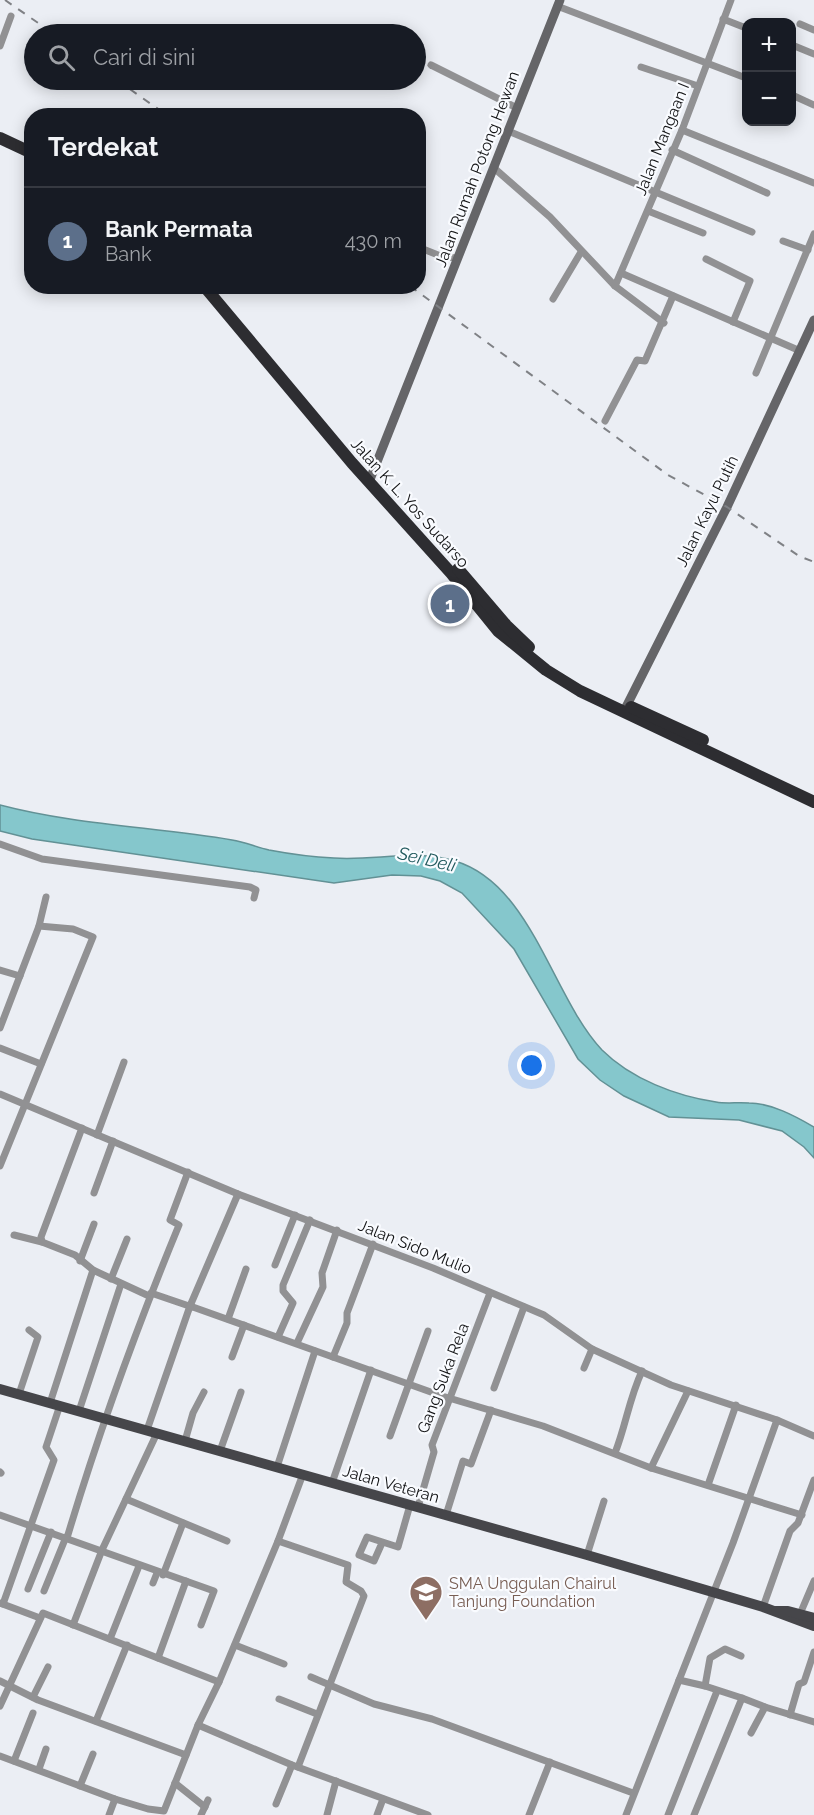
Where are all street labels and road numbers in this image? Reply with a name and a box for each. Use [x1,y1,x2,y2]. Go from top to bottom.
street label: Jalan Rumah Potong Hewan [431,68,523,270]
street label: Jalan Mangaan I [631,80,693,198]
street label: Jalan K. L. Yos Sudarso [347,435,473,571]
street label: Jalan Kayu Putih [672,452,742,570]
street label: Jalan Sido Mulio [356,1216,474,1278]
street label: Gang Suka Rela [413,1320,473,1436]
street label: Jalan Veteran [341,1461,441,1507]

